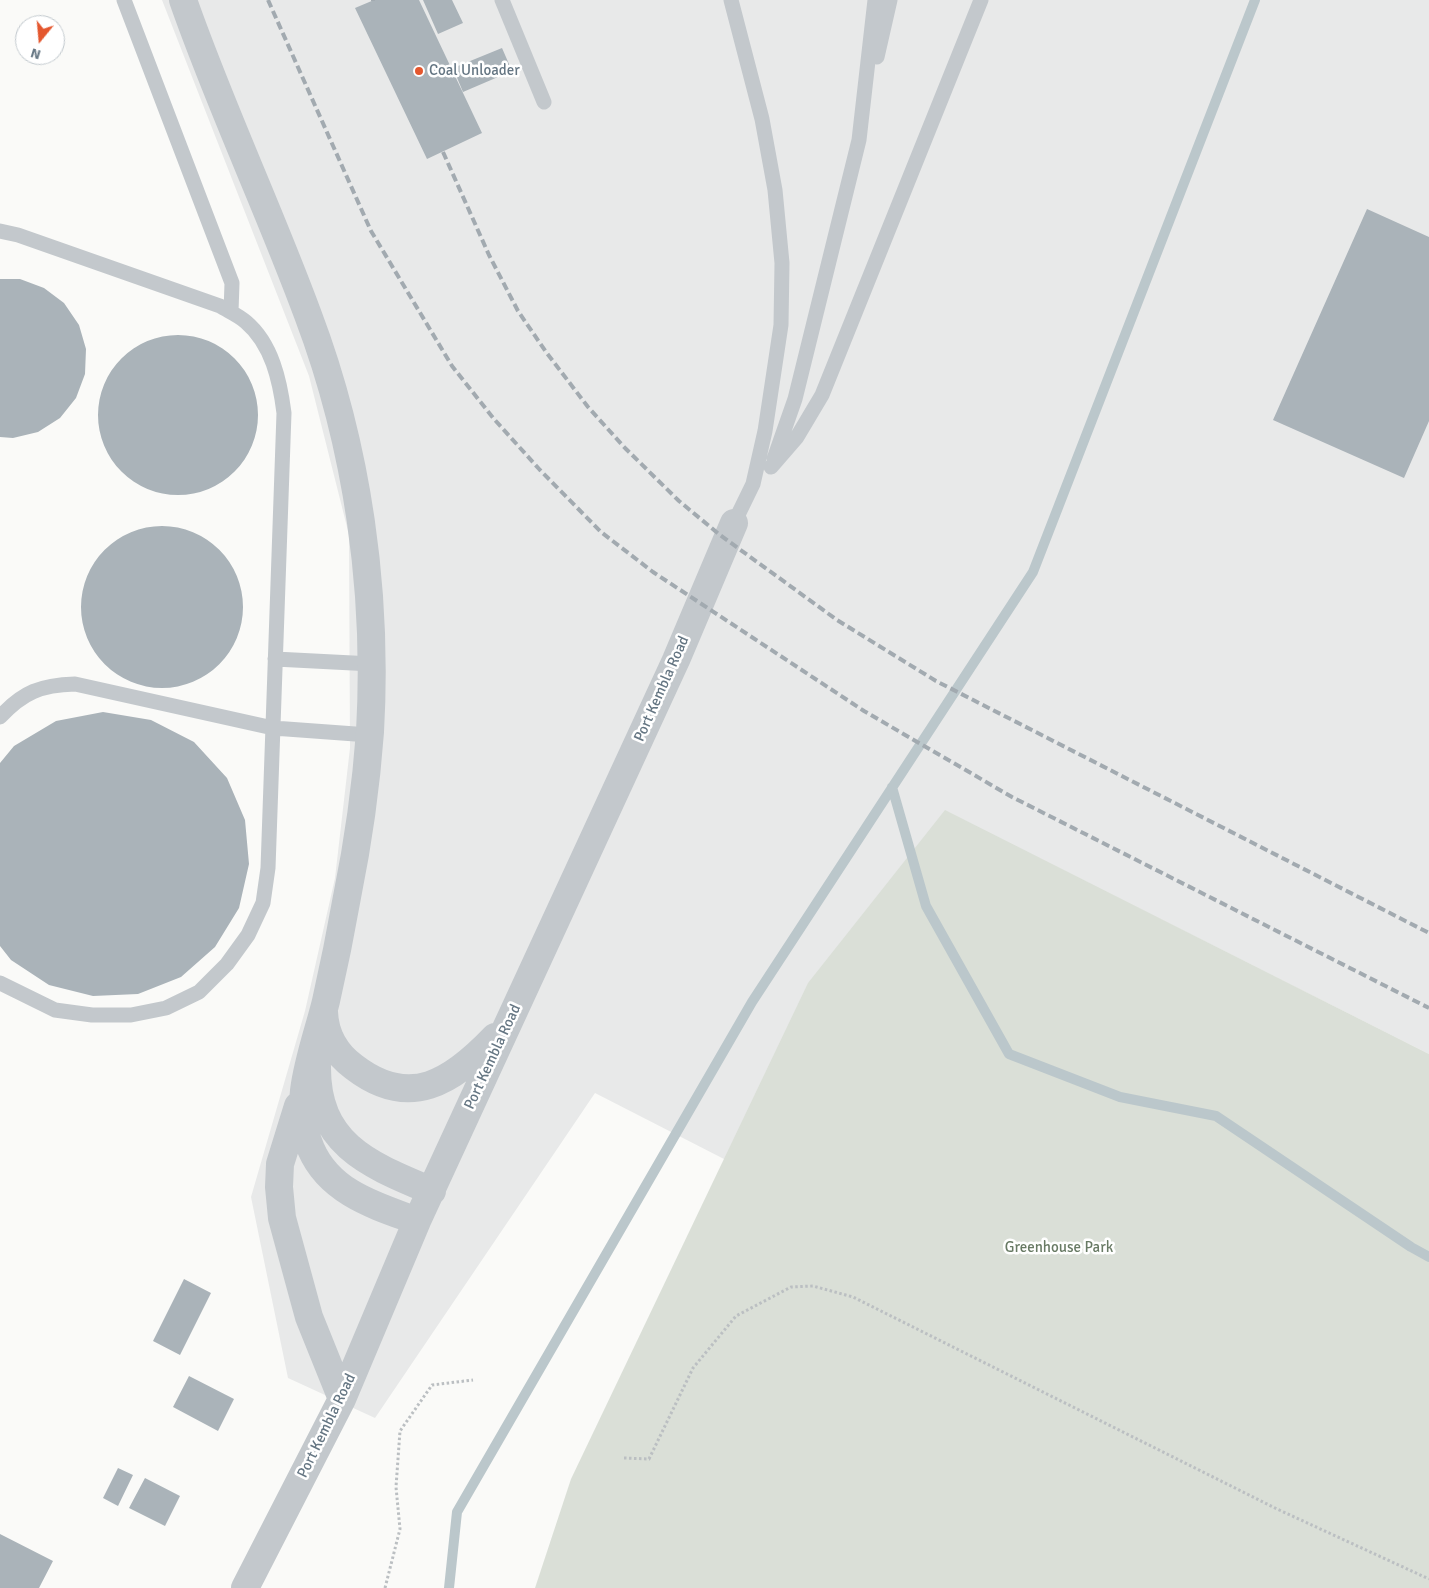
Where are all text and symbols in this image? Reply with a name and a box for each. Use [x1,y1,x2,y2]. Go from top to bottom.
north arrow [15,15,65,65]
text: N [29,44,43,63]
place label: Coal Unloader [429,62,520,80]
marker: Coal Unloader [413,65,425,77]
street label: Port Kembla Road [631,633,693,745]
street label: Port Kembla Road [461,1002,525,1112]
park label: Greenhouse Park [1005,1239,1113,1257]
street label: Port Kembla Road [294,1371,360,1481]

